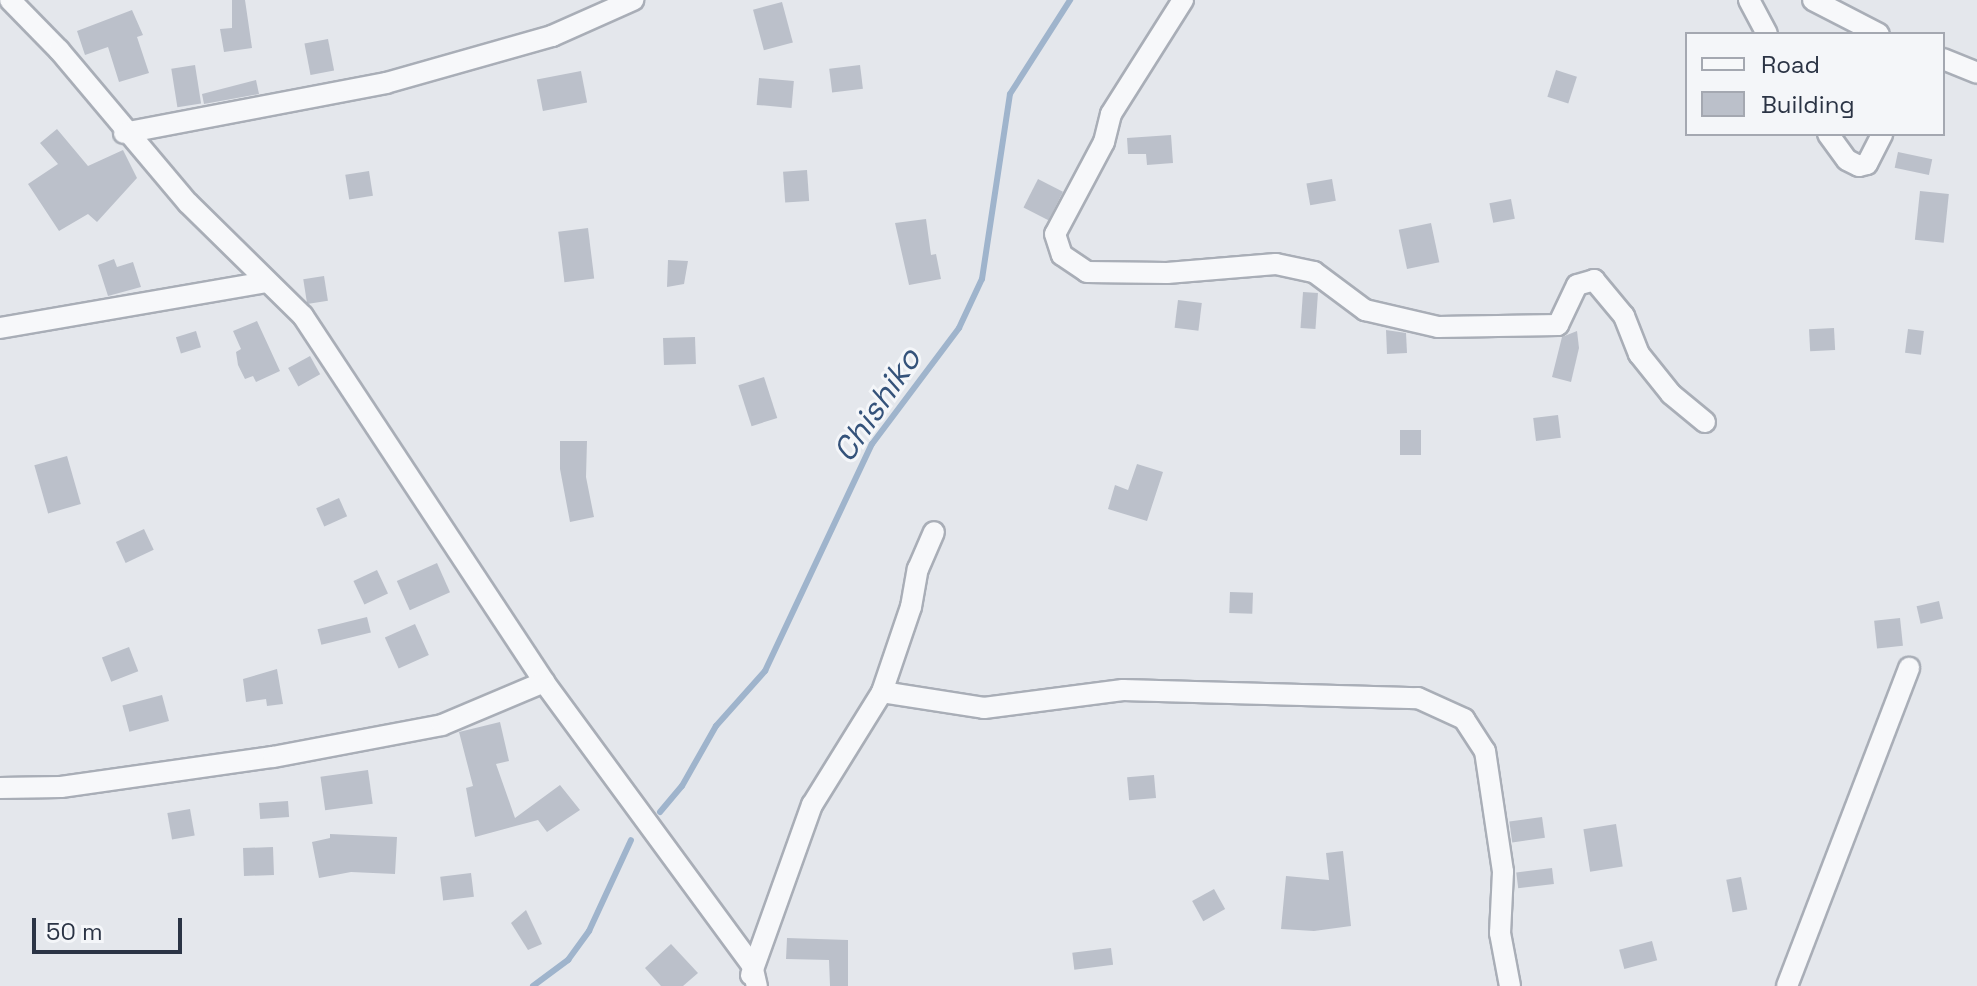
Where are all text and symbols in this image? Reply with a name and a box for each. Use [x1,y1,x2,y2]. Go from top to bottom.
legend [1685,32,1945,136]
text: Road [1761,49,1820,80]
text: Building [1761,89,1855,120]
water label: Chishiko [825,341,929,469]
scale bar [36,902,186,952]
text: 50 m [46,916,103,947]

